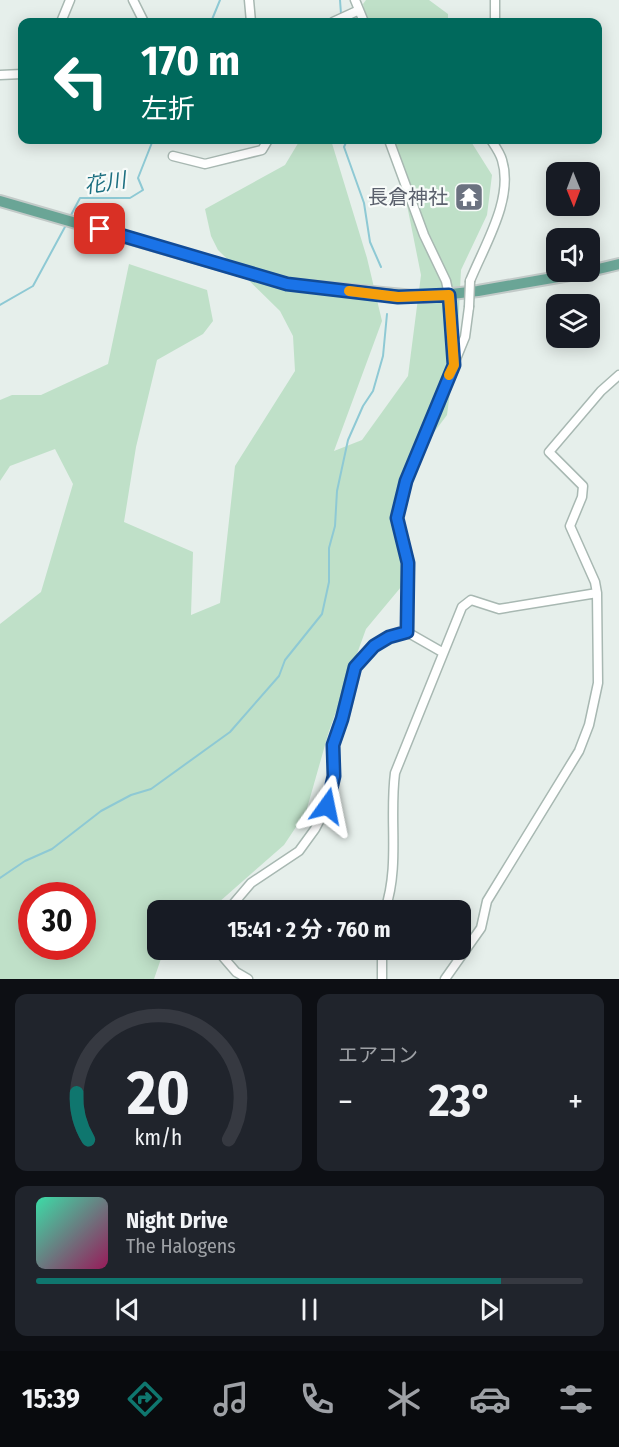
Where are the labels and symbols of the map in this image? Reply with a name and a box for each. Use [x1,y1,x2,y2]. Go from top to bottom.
north arrow [546,162,600,216]
water label: 花川 [82,167,130,199]
temple icon: 長倉神社 [453,181,485,213]
place label: 長倉神社 [368,185,448,209]
pin [74,203,125,254]
position arrow [295,774,359,838]
speed limit sign: 30 [18,882,96,960]

